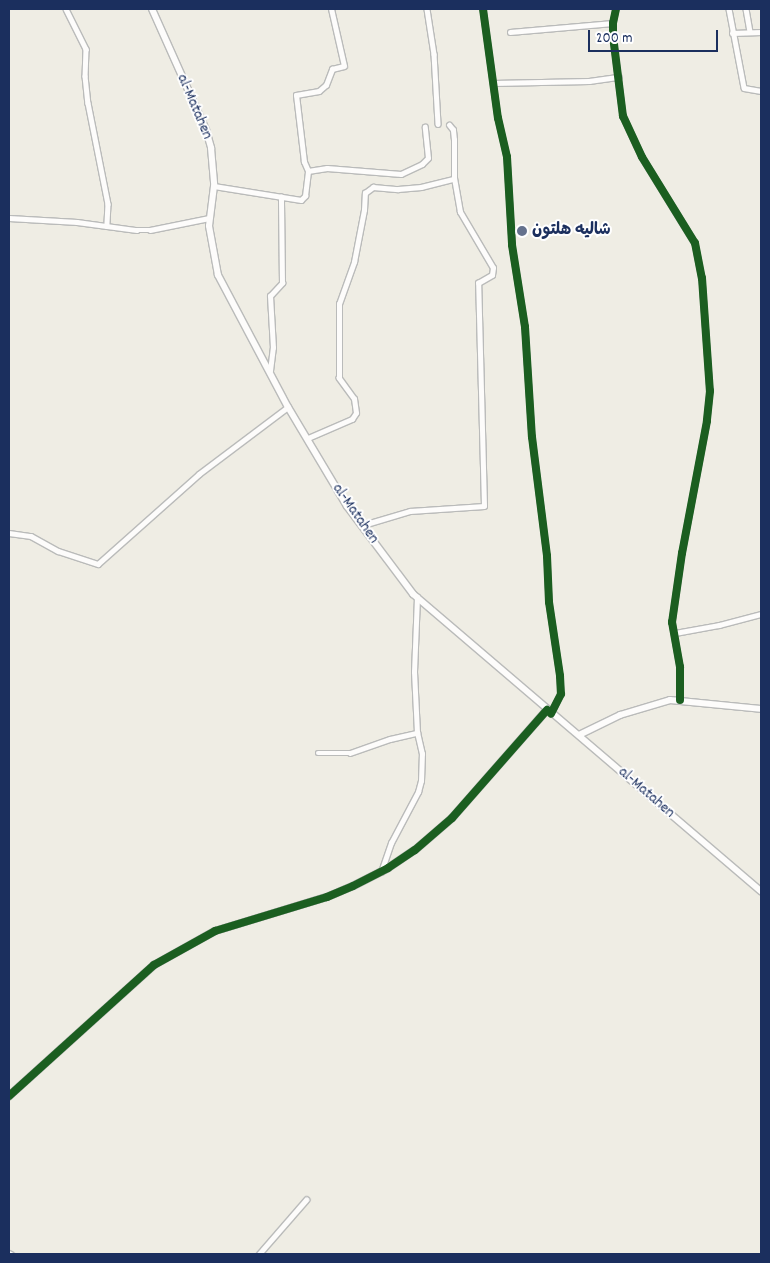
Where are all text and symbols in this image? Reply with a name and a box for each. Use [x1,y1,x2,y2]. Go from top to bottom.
scale bar [590,20,720,52]
text: 200 m [596,28,633,50]
street label: al-Matahen [172,72,216,142]
place label: شاليه هلتون [532,221,610,241]
marker: شاليه هلتون [516,225,528,237]
street label: al-Matahen [327,480,383,548]
street label: al-Matahen [614,763,678,823]

